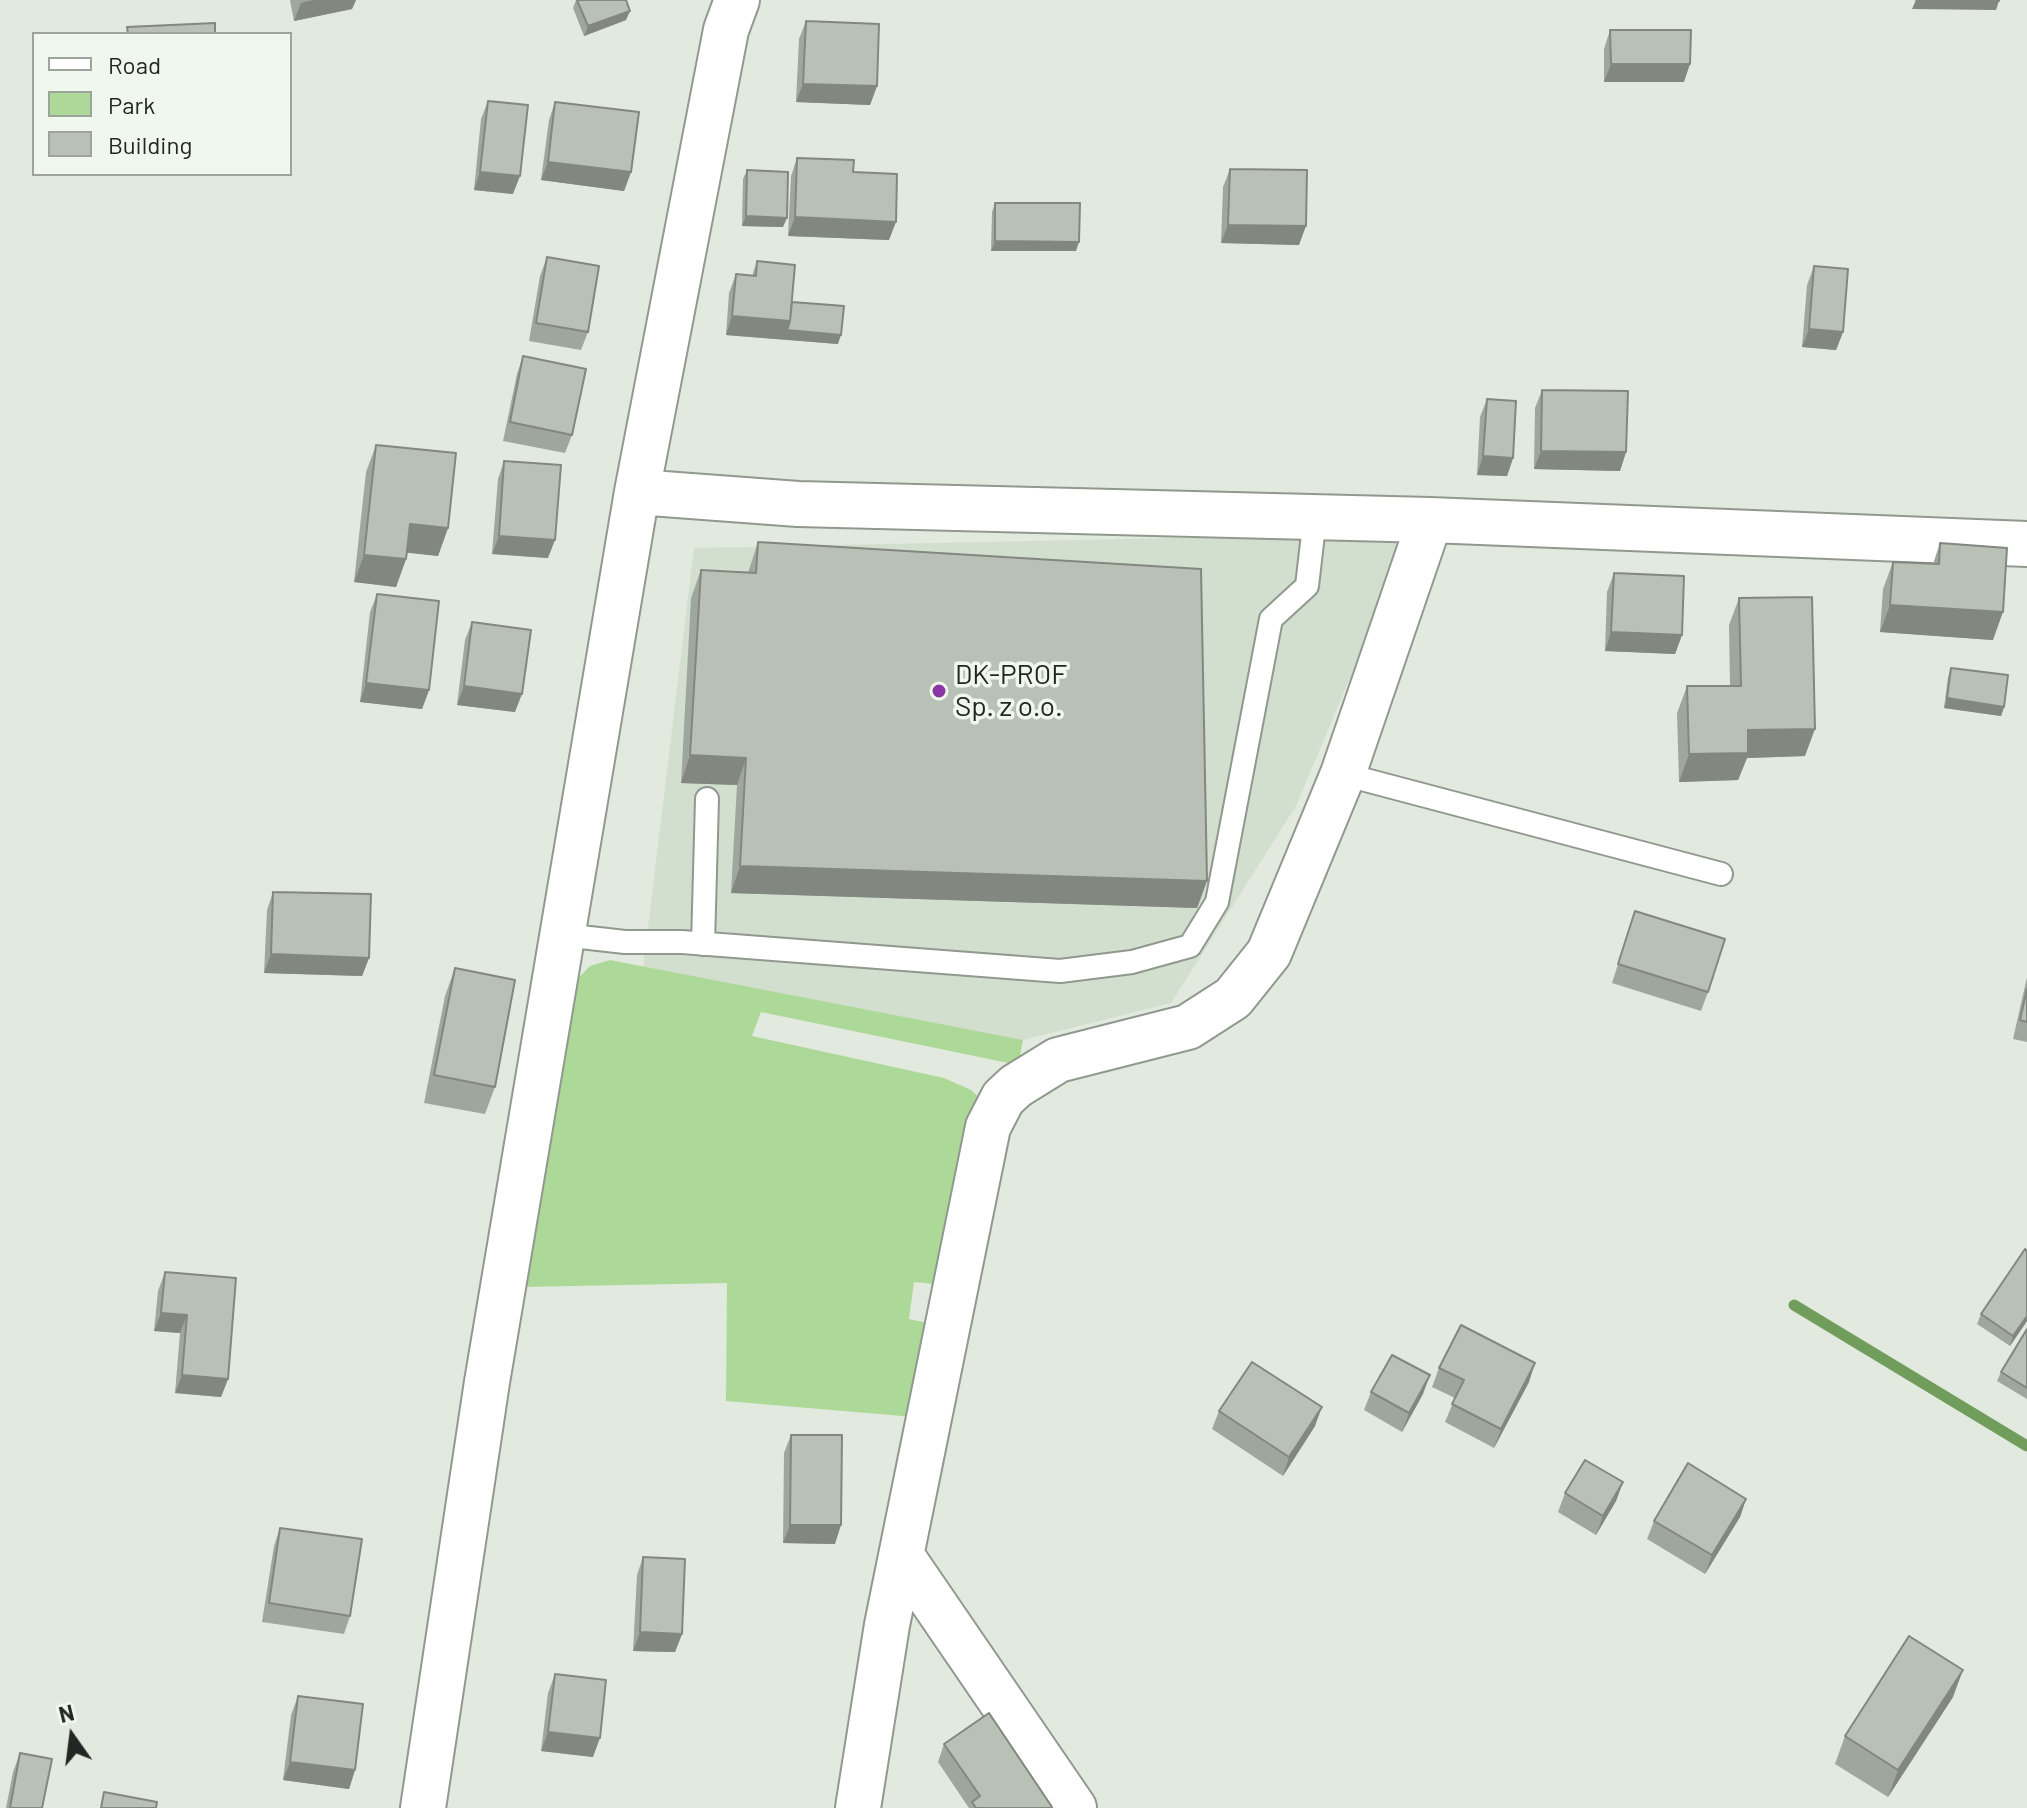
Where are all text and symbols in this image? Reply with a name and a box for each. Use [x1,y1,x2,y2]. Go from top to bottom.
legend [32,32,292,176]
text: Road [108,50,161,79]
text: Park [108,90,155,119]
text: Building [108,130,192,159]
place label: DK-PROF Sp. z o.o. [955,658,1067,724]
marker: DK-PROF Sp. z o.o. [930,682,948,700]
north arrow [32,1696,112,1776]
text: N [56,1698,76,1727]

